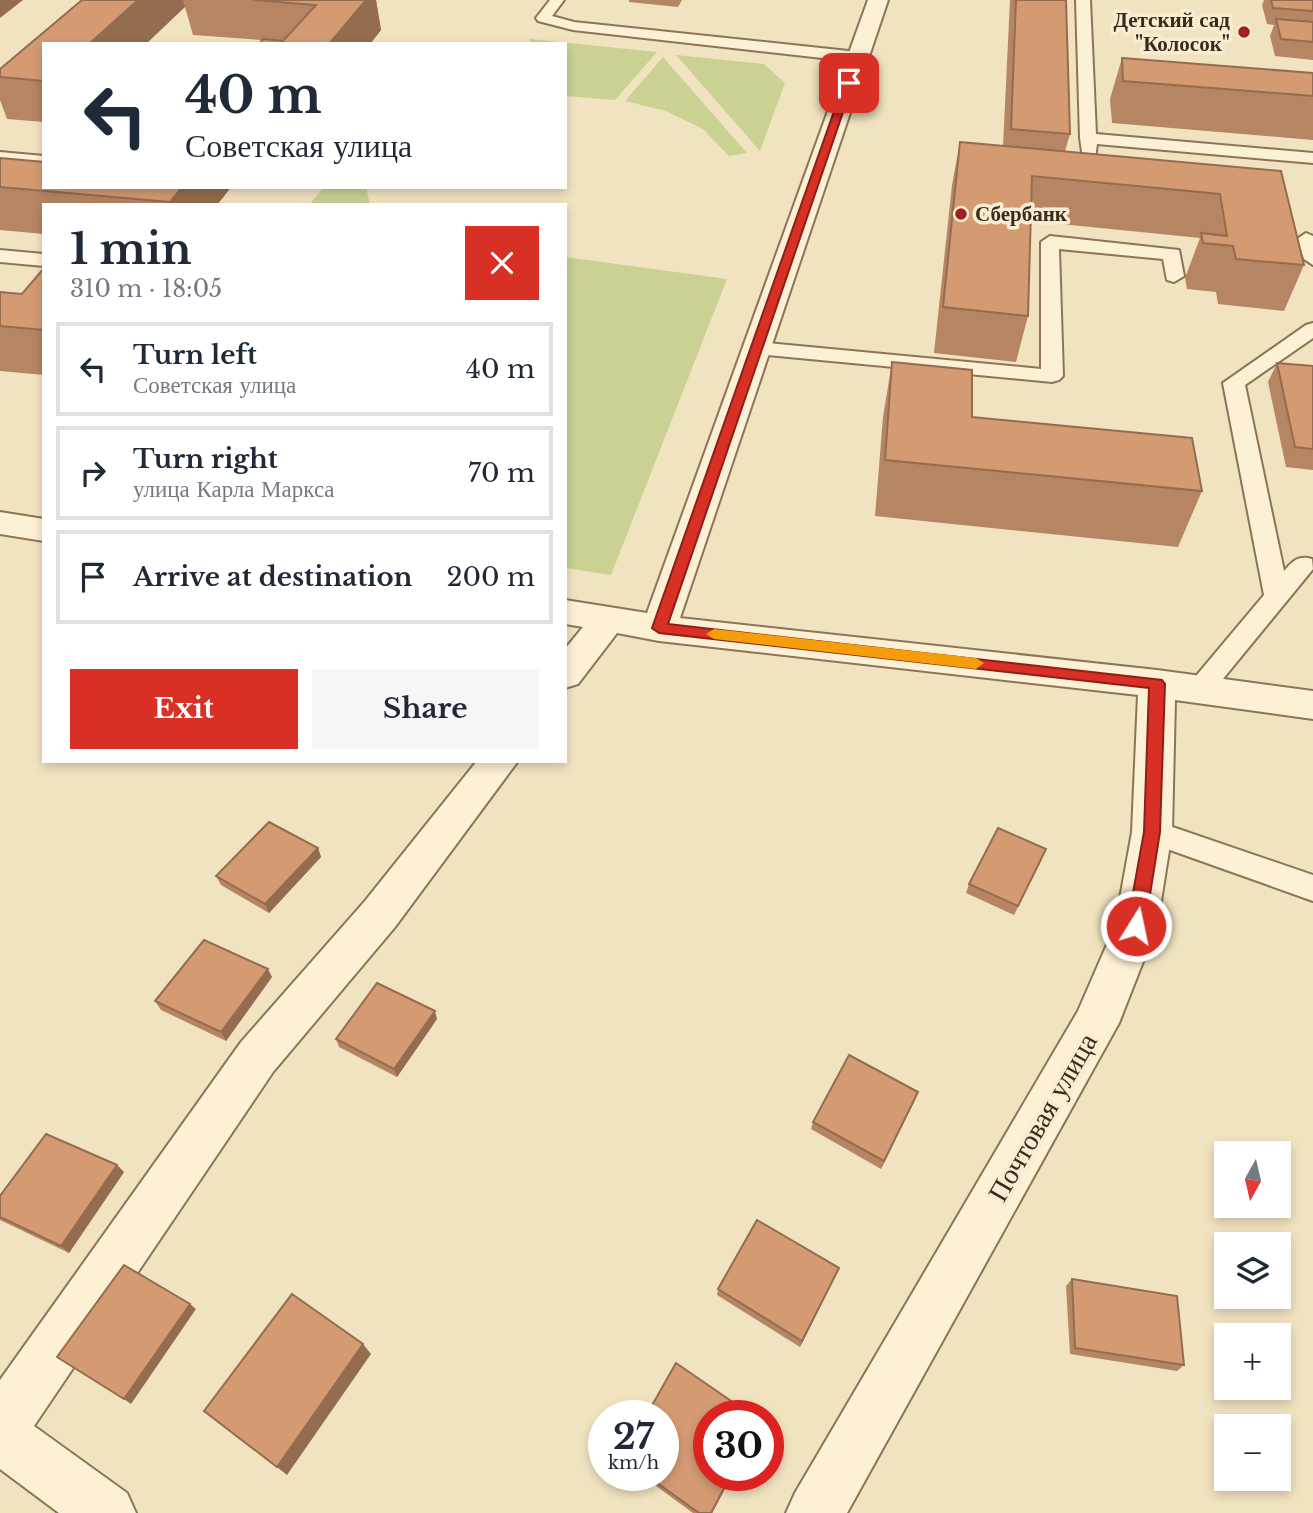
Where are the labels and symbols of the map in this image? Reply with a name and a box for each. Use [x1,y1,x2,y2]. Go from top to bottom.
place label: Детский сад "Колосок" [1113,7,1230,57]
marker: Детский сад "Колосок" [1236,24,1252,40]
pin [819,53,879,113]
place label: Сбербанк [975,201,1068,227]
marker: Сбербанк [953,206,969,222]
position arrow [1099,889,1173,963]
street label: Почтовая улица [980,1026,1105,1208]
north arrow [1214,1141,1292,1218]
speed limit sign: 30 [693,1400,784,1491]

